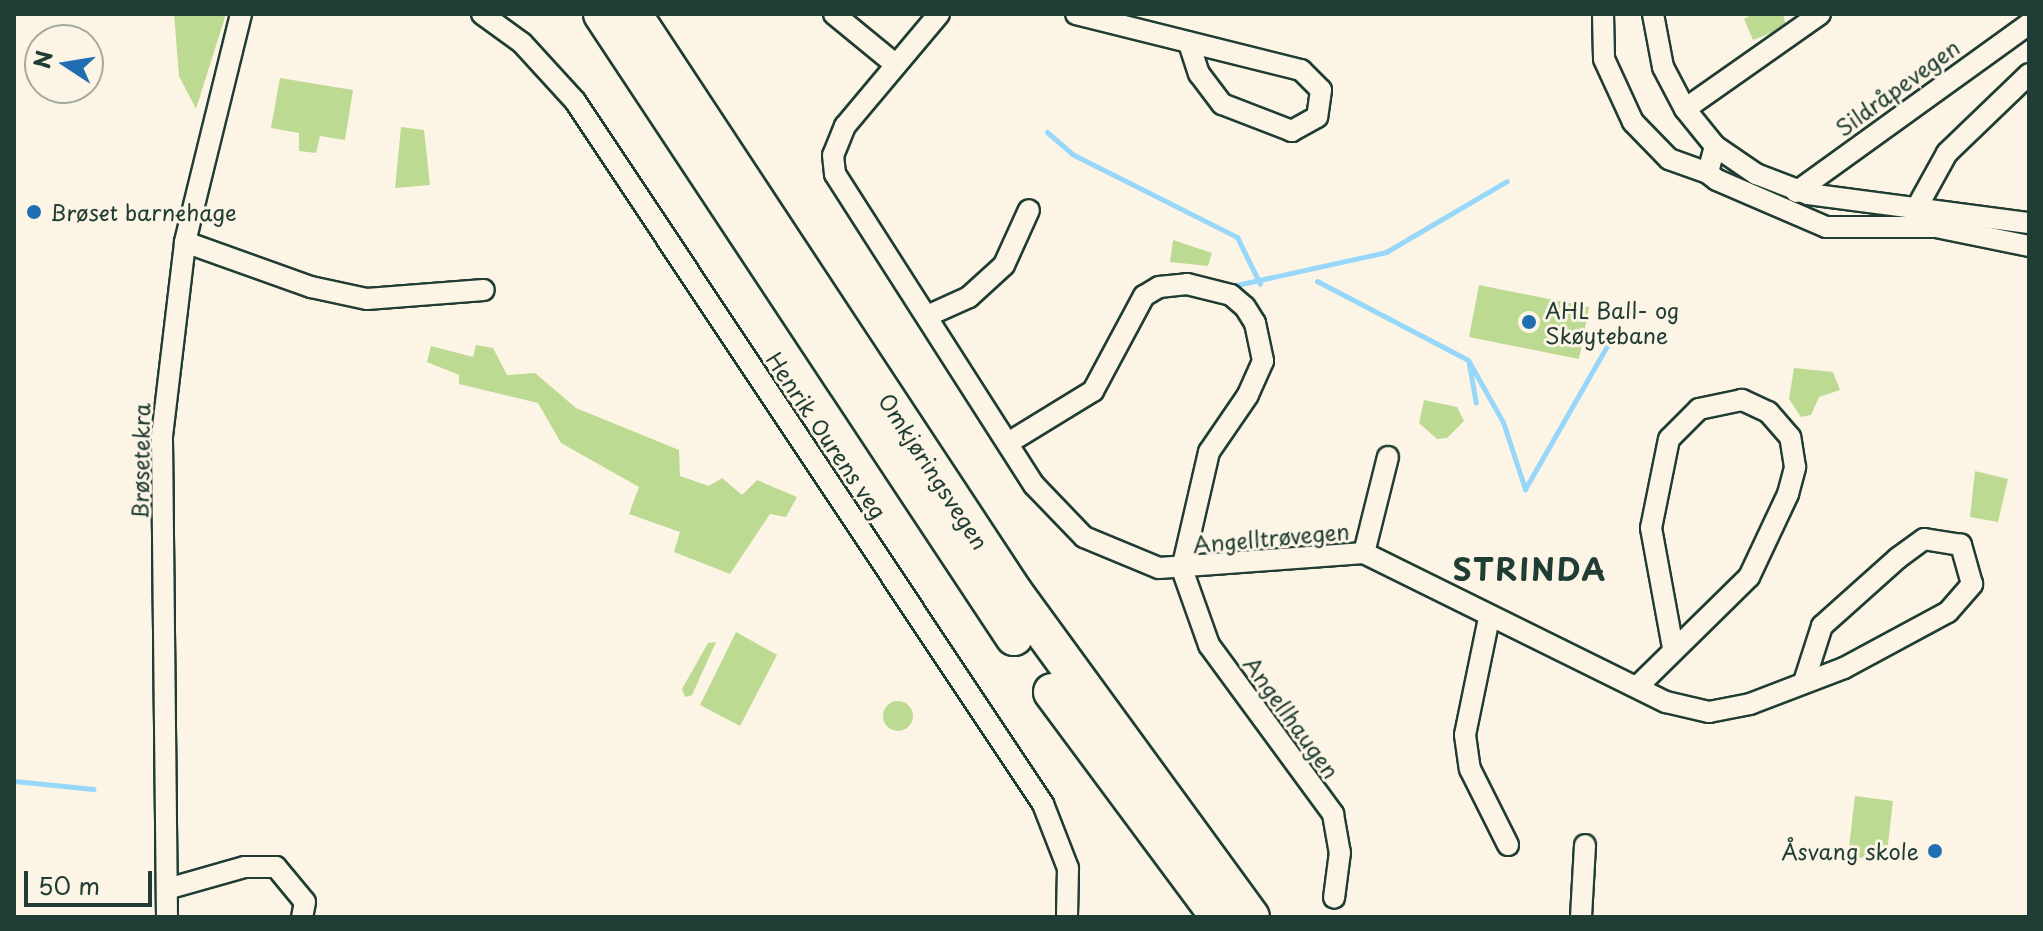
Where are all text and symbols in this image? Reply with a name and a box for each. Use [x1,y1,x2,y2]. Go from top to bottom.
north arrow [24,24,104,104]
street label: Sildråpevegen [1830,33,1964,141]
text: N [24,47,60,71]
place label: Brøset barnehage [50,199,240,225]
marker: Brøset barnehage [25,203,43,221]
place label: AHL Ball- og Skøytebane [1545,296,1682,348]
marker: AHL Ball- og Skøytebane [1520,313,1538,331]
street label: Henrik Ourens veg [761,346,893,524]
street label: Omkjøringsvegen [874,388,994,554]
street label: Brøsetekra [126,403,154,519]
street label: Angelltrøvegen [1191,517,1351,557]
district label: STRINDA [1454,551,1606,587]
street label: Angellhaugen [1239,651,1345,783]
place label: Åsvang skole [1781,838,1919,864]
marker: Åsvang skole [1926,842,1944,860]
scale bar [28,855,156,905]
text: 50 m [38,867,100,903]

